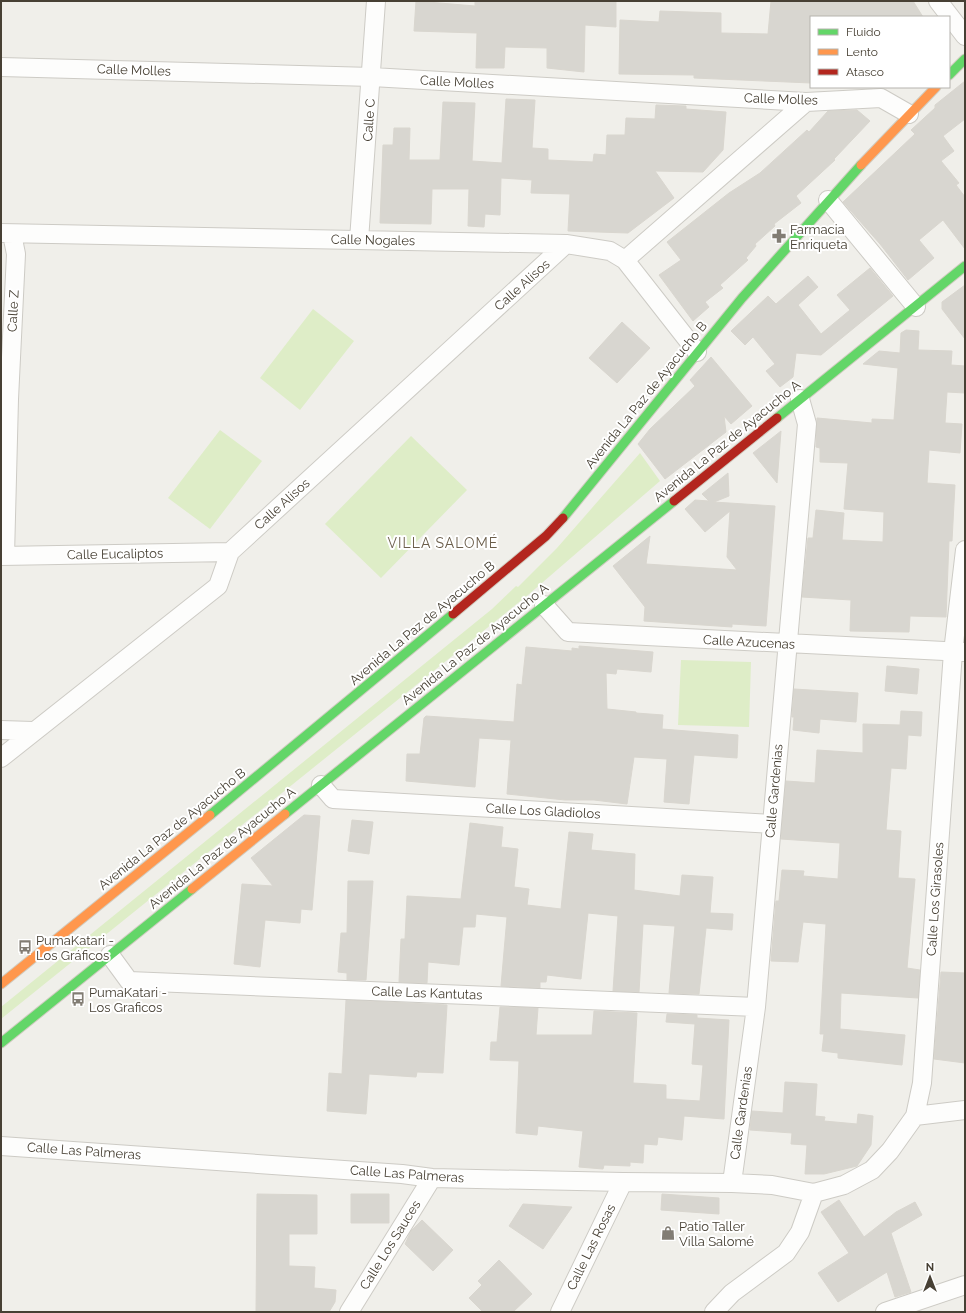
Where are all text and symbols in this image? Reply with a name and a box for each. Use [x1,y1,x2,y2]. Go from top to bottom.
legend [810,16,950,88]
text: Fluido [846,25,881,39]
text: Lento [846,45,878,59]
street label: Calle Molles [97,61,171,79]
text: Atasco [846,65,884,79]
street label: Calle Molles [420,73,494,91]
street label: Calle Molles [744,90,818,108]
street label: Calle C [360,98,378,142]
place label: Farmacia Enriqueta [790,222,848,252]
pharmacy icon: Farmacia Enriqueta [771,228,787,244]
street label: Calle Nogales [331,232,415,248]
street label: Calle Alisos [491,256,553,314]
street label: Calle Z [4,290,22,332]
street label: Avenida La Paz de Ayacucho B [582,318,710,471]
street label: Avenida La Paz de Ayacucho A [651,377,803,505]
street label: Calle Alisos [251,475,313,533]
district label: VILLA SALOMÉ [388,534,498,551]
street label: Calle Eucaliptos [67,546,163,562]
street label: Avenida La Paz de Ayacucho B [346,558,498,688]
street label: Avenida La Paz de Ayacucho A [399,580,551,708]
street label: Calle Azucenas [703,632,795,652]
street label: Calle Gardenias [762,743,786,839]
street label: Avenida La Paz de Ayacucho B [96,765,249,893]
street label: Avenida La Paz de Ayacucho A [146,784,298,912]
street label: Calle Los Gladiolos [485,801,601,821]
street label: Calle Los Girasoles [924,842,946,956]
place label: PumaKatari - Los Gráficos [36,933,114,963]
bus stop icon: PumaKatari - Los Gráficos [17,939,33,955]
street label: Calle Las Kantutas [371,984,483,1002]
place label: PumaKatari - Los Graficos [89,985,167,1015]
bus stop icon: PumaKatari - Los Graficos [70,991,86,1007]
street label: Calle Gardenias [727,1065,755,1161]
street label: Calle Las Palmeras [26,1140,142,1162]
street label: Calle Las Palmeras [349,1163,465,1185]
street label: Calle Los Sauces [356,1198,424,1292]
street label: Calle Las Rosas [564,1201,618,1293]
place label: Patio Taller Villa Salomé [679,1219,754,1249]
shop icon: Patio Taller Villa Salomé [660,1225,676,1241]
north arrow [910,1257,950,1297]
text: N [926,1261,934,1274]

